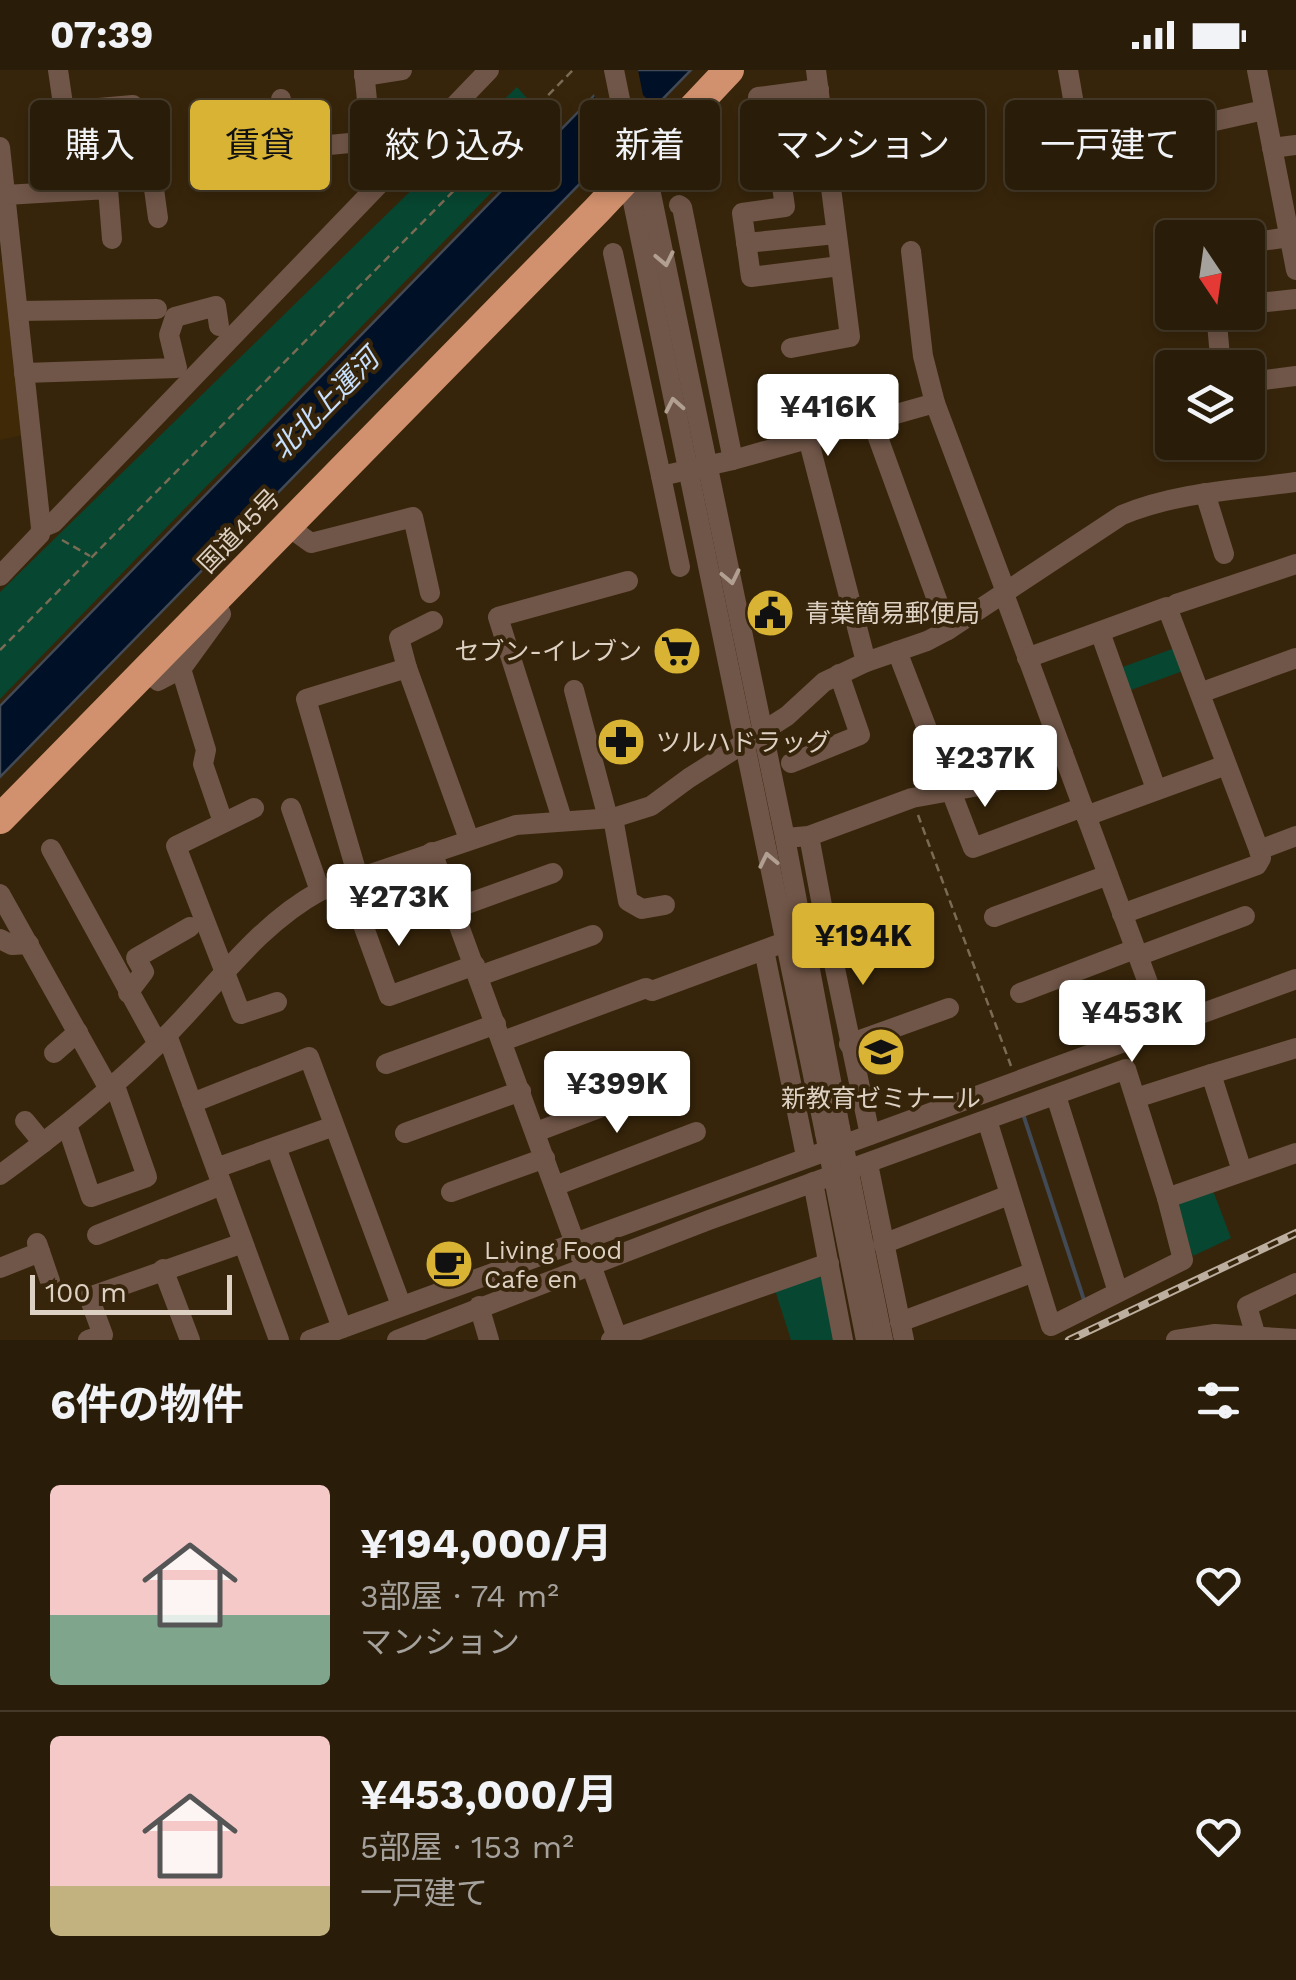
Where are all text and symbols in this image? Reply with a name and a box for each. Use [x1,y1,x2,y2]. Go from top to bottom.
text: 07:39 [50,13,153,57]
chip: 購入 [30,100,170,190]
chip: 賃貸 [190,100,330,190]
chip: 絞り込み [350,100,560,190]
chip: 新着 [580,100,720,190]
chip: マンション [740,100,985,190]
chip: 一戸建て [1005,100,1215,190]
north arrow [1155,220,1265,330]
map controls [1155,220,1265,460]
one-way arrow [654,250,675,267]
water label: 北北上運河 [264,339,389,466]
button: layers [1155,350,1265,460]
pin: ¥416K [758,374,898,459]
text: ¥416K [780,387,876,425]
one-way arrow [664,396,685,413]
street label: 国道45号 [192,483,286,579]
one-way arrow [719,568,740,585]
public building icon: 青葉簡易郵便局 [744,587,796,639]
place label: 青葉簡易郵便局 [805,599,980,628]
supermarket icon: セブン-イレブン [651,625,703,677]
place label: セブン-イレブン [454,637,642,666]
pharmacy icon: ツルハドラッグ [595,716,647,768]
pin: ¥237K [915,725,1055,810]
place label: ツルハドラッグ [656,728,831,757]
text: ¥237K [935,738,1035,776]
one-way arrow [759,852,780,869]
pin: ¥273K [329,864,469,949]
text: ¥273K [349,877,449,915]
pin: ¥194K [793,903,933,988]
text: ¥194K [814,916,912,954]
pin: ¥453K [1062,980,1202,1065]
text: ¥453K [1081,993,1183,1031]
school or university icon: 新教育ゼミナール [855,1026,907,1078]
pin: ¥399K [547,1051,687,1136]
text: ¥399K [566,1064,668,1102]
place label: 新教育ゼミナール [781,1084,981,1113]
place label: Living Food Cafe en [484,1236,622,1294]
cafe icon: Living Food Cafe en [423,1238,475,1290]
scale bar [30,1270,232,1314]
text: 100 m [45,1276,127,1309]
icon: filters [1191,1373,1246,1428]
text: 6件の物件 [50,1380,244,1429]
text: ¥194,000/月 [360,1519,613,1568]
icon: home [130,1525,250,1645]
icon: heart [1191,1558,1246,1613]
text: 3部屋 · 74 m² [360,1577,559,1615]
text: マンション [360,1623,520,1661]
text: ¥453,000/月 [360,1770,618,1819]
icon: home [130,1776,250,1896]
icon: heart [1191,1809,1246,1864]
text: 5部屋 · 153 m² [360,1828,574,1866]
text: 一戸建て [360,1874,488,1912]

